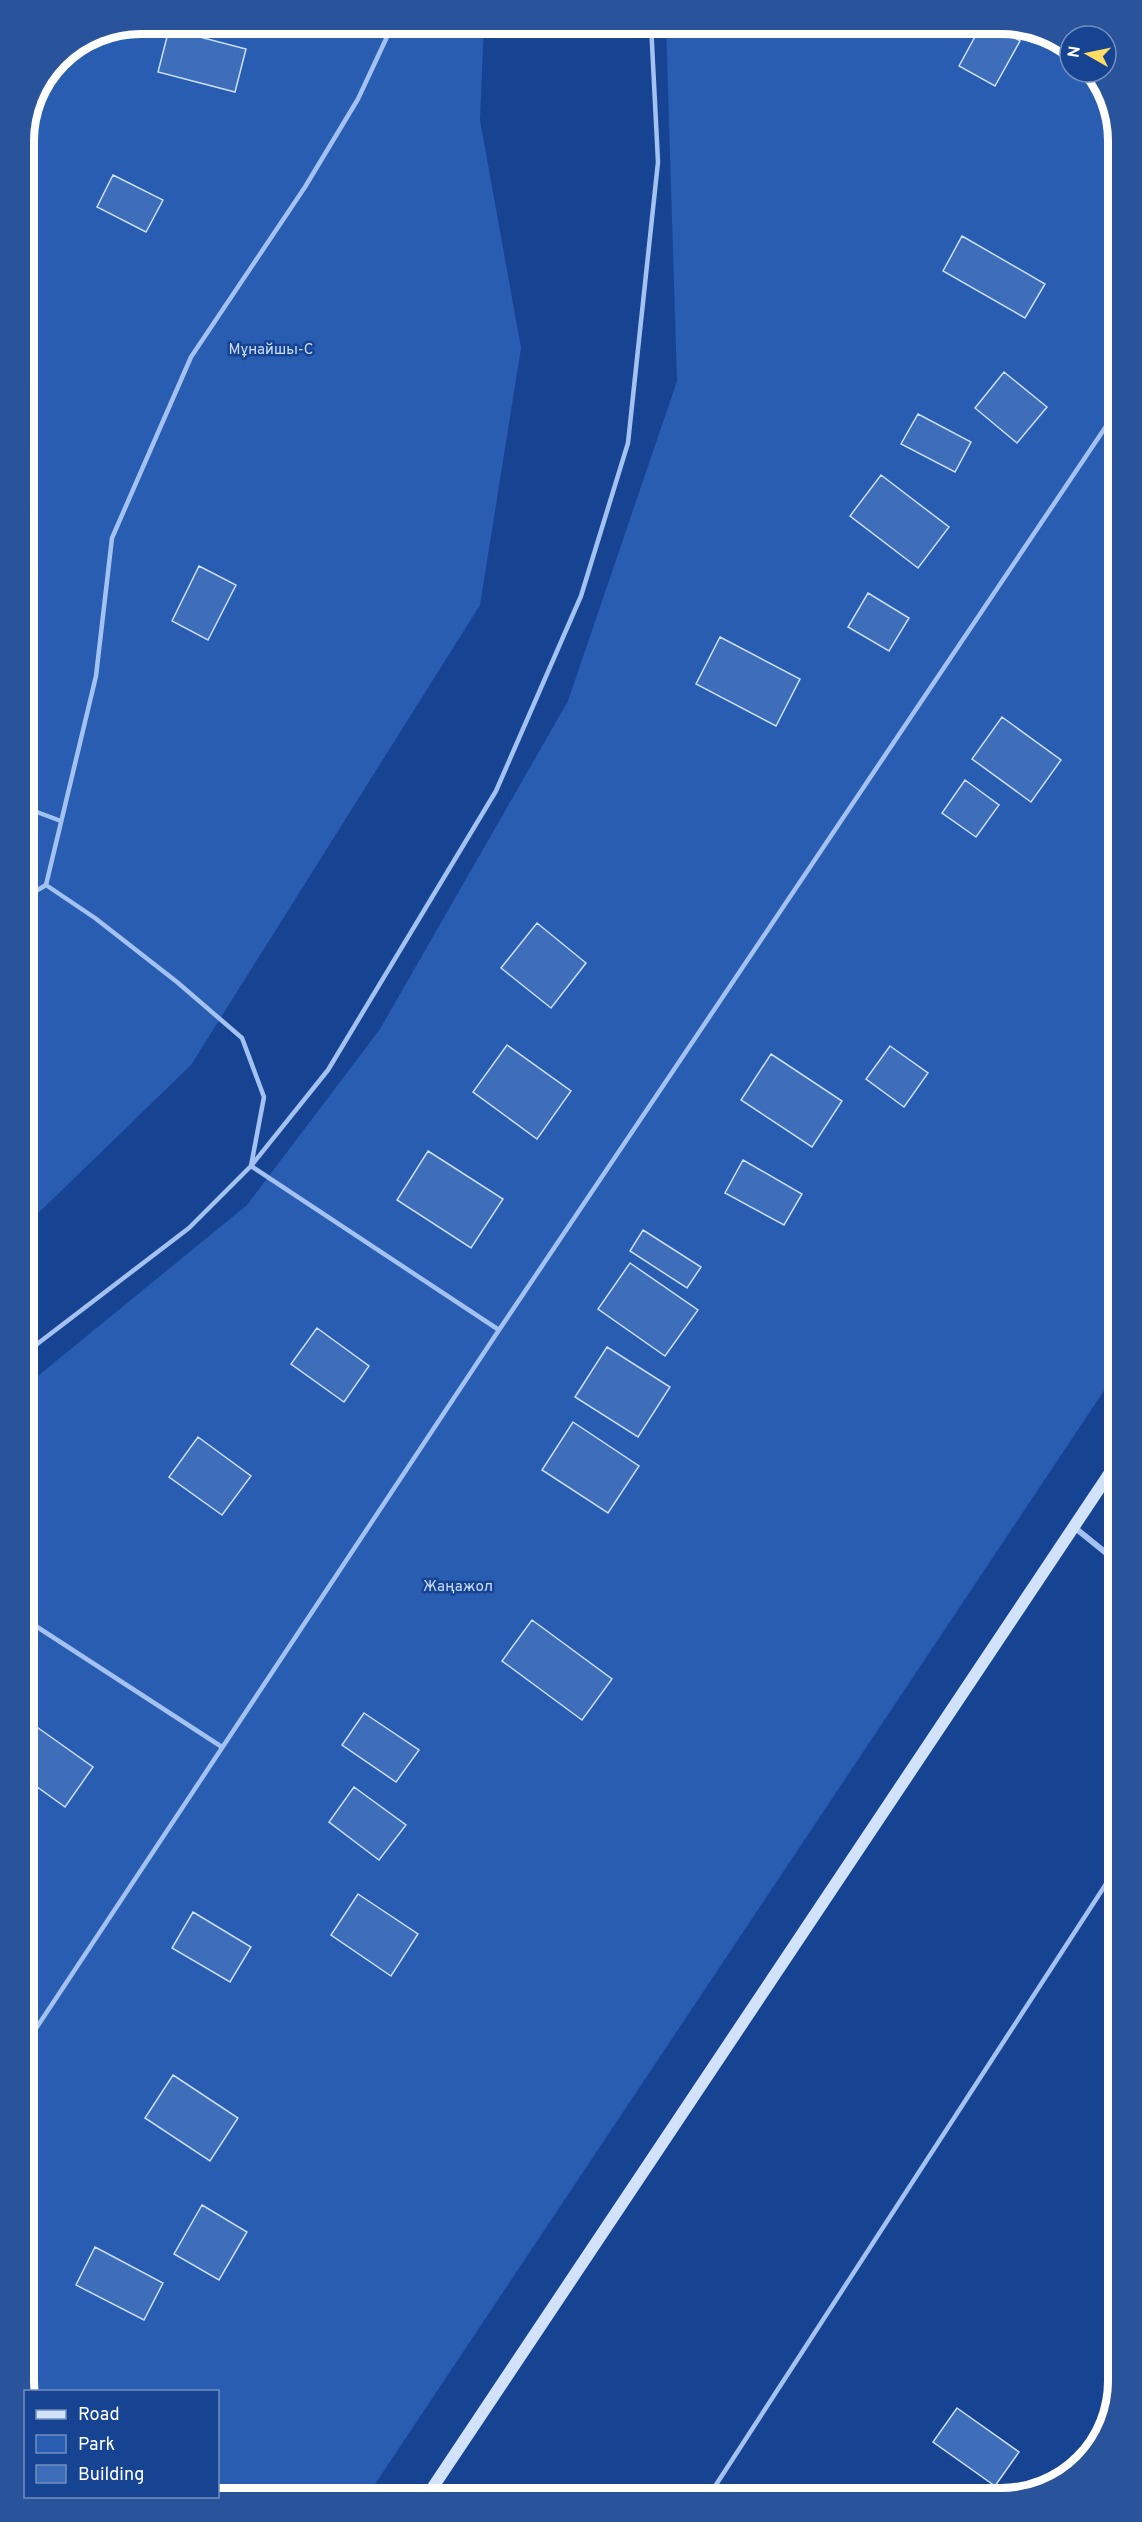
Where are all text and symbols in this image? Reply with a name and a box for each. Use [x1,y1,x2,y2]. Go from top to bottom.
north arrow [1058,24,1118,84]
text: N [1064,45,1086,59]
park label: Мұнайшы-С [228,341,314,360]
park label: Жаңажол [423,1578,493,1597]
legend [24,2390,219,2498]
text: Road [78,2404,120,2427]
text: Park [78,2434,115,2457]
text: Building [78,2464,144,2487]

